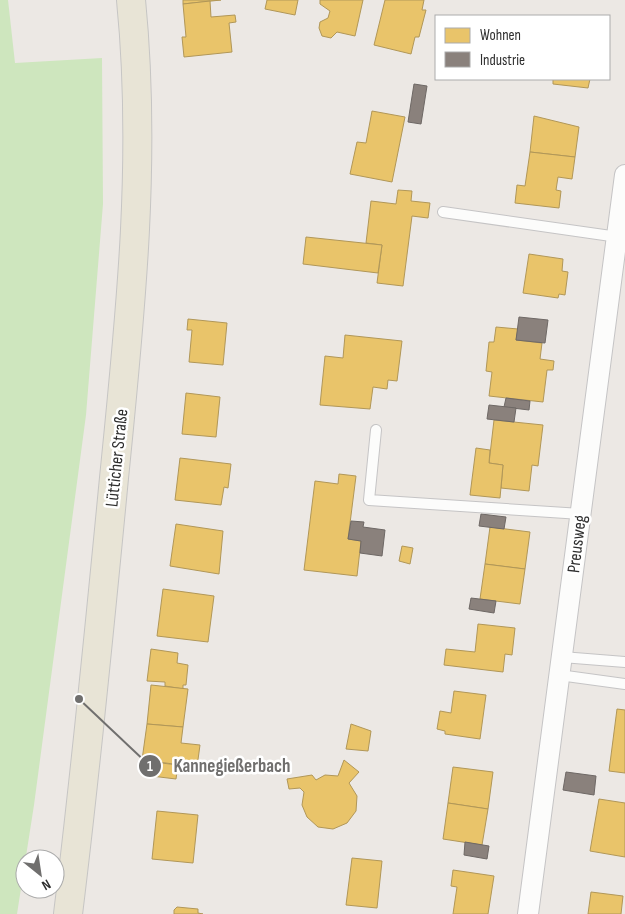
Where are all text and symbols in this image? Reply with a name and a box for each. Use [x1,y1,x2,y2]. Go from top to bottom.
legend [435,15,610,80]
text: Wohnen [480,26,521,45]
text: Industrie [480,51,525,70]
street label: Lütticher Straße [101,408,133,508]
street label: Preusweg [563,514,591,574]
callout: Kannegießerbach [138,749,300,783]
text: Kannegießerbach [173,755,291,778]
text: 1 [147,757,153,776]
north arrow [15,849,65,899]
text: N [39,876,54,894]

